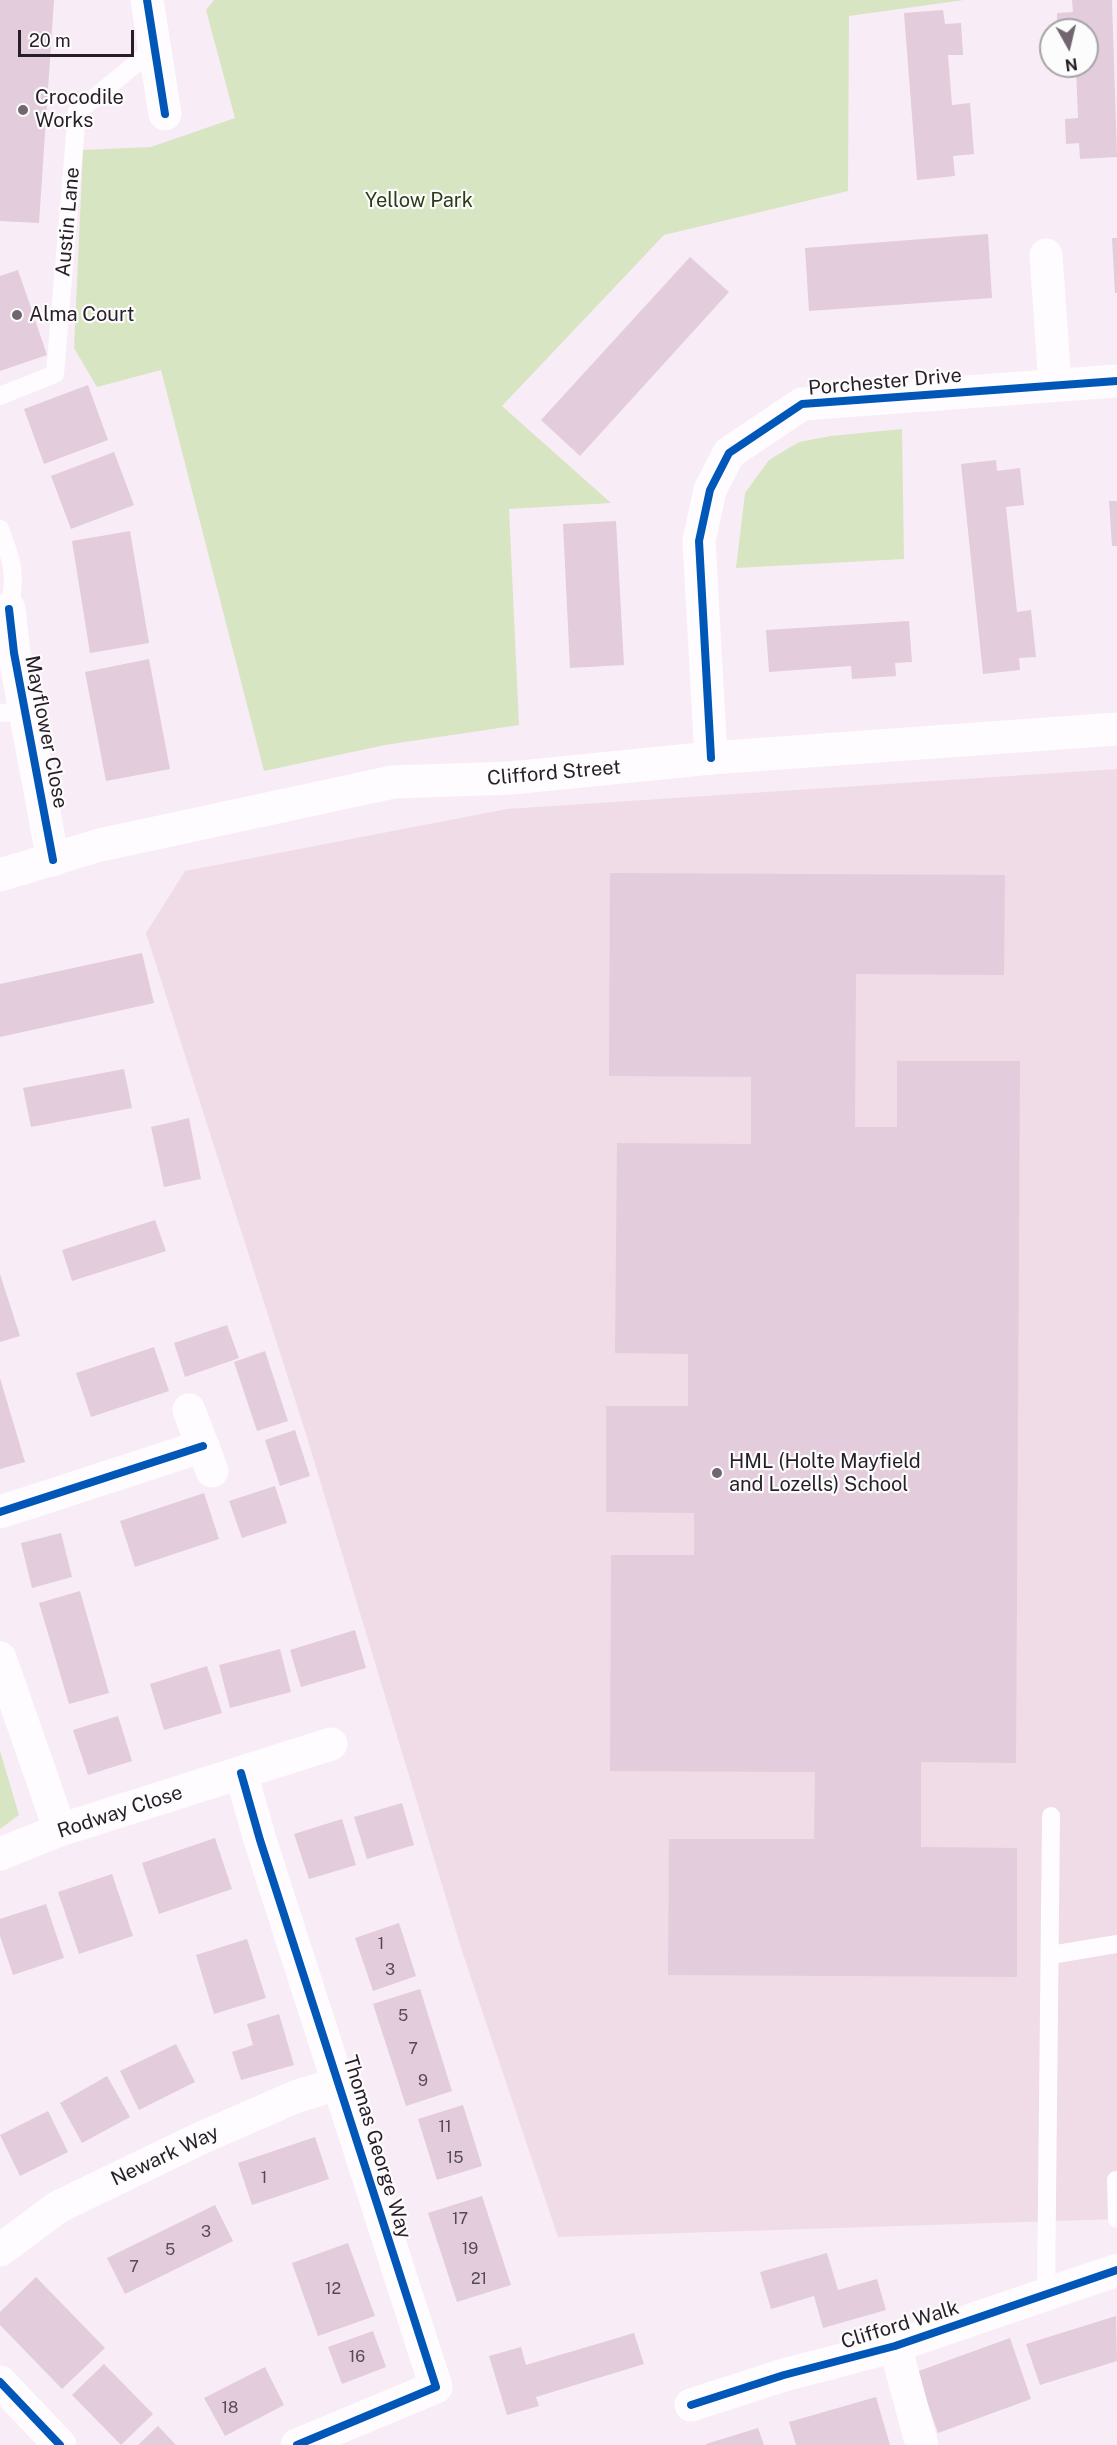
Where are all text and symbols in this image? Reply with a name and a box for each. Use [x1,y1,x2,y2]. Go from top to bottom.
scale bar [21,18,136,56]
north arrow [1039,18,1099,78]
text: 20 m [29,30,71,51]
text: N [1064,54,1079,75]
place label: Crocodile Works [35,86,124,133]
marker: Crocodile Works [16,103,30,117]
street label: Austin Lane [51,166,85,278]
park label: Yellow Park [365,189,473,213]
place label: Alma Court [29,303,134,327]
marker: Alma Court [10,308,24,322]
street label: Porchester Drive [807,363,963,401]
street label: Mayflower Close [19,654,73,810]
street label: Clifford Street [486,755,622,791]
place label: HML (Holte Mayfield and Lozells) School [729,1450,921,1497]
marker: HML (Holte Mayfield and Lozells) School [710,1466,724,1480]
street label: Rodway Close [54,1780,186,1844]
house number: 1 [378,1934,384,1954]
house number: 3 [385,1960,395,1980]
house number: 5 [398,2006,408,2026]
house number: 7 [408,2039,418,2059]
street label: Thomas George Way [338,2052,416,2242]
house number: 9 [418,2071,428,2091]
house number: 11 [438,2117,452,2137]
street label: Newark Way [107,2121,223,2191]
house number: 15 [447,2148,463,2168]
house number: 1 [261,2168,267,2188]
house number: 17 [452,2209,468,2229]
house number: 3 [201,2222,211,2242]
house number: 19 [462,2239,478,2259]
house number: 5 [165,2240,175,2260]
house number: 7 [129,2257,139,2277]
house number: 21 [471,2269,487,2289]
house number: 12 [325,2279,341,2299]
street label: Clifford Walk [838,2296,962,2354]
house number: 16 [349,2347,365,2367]
house number: 18 [222,2398,238,2418]

